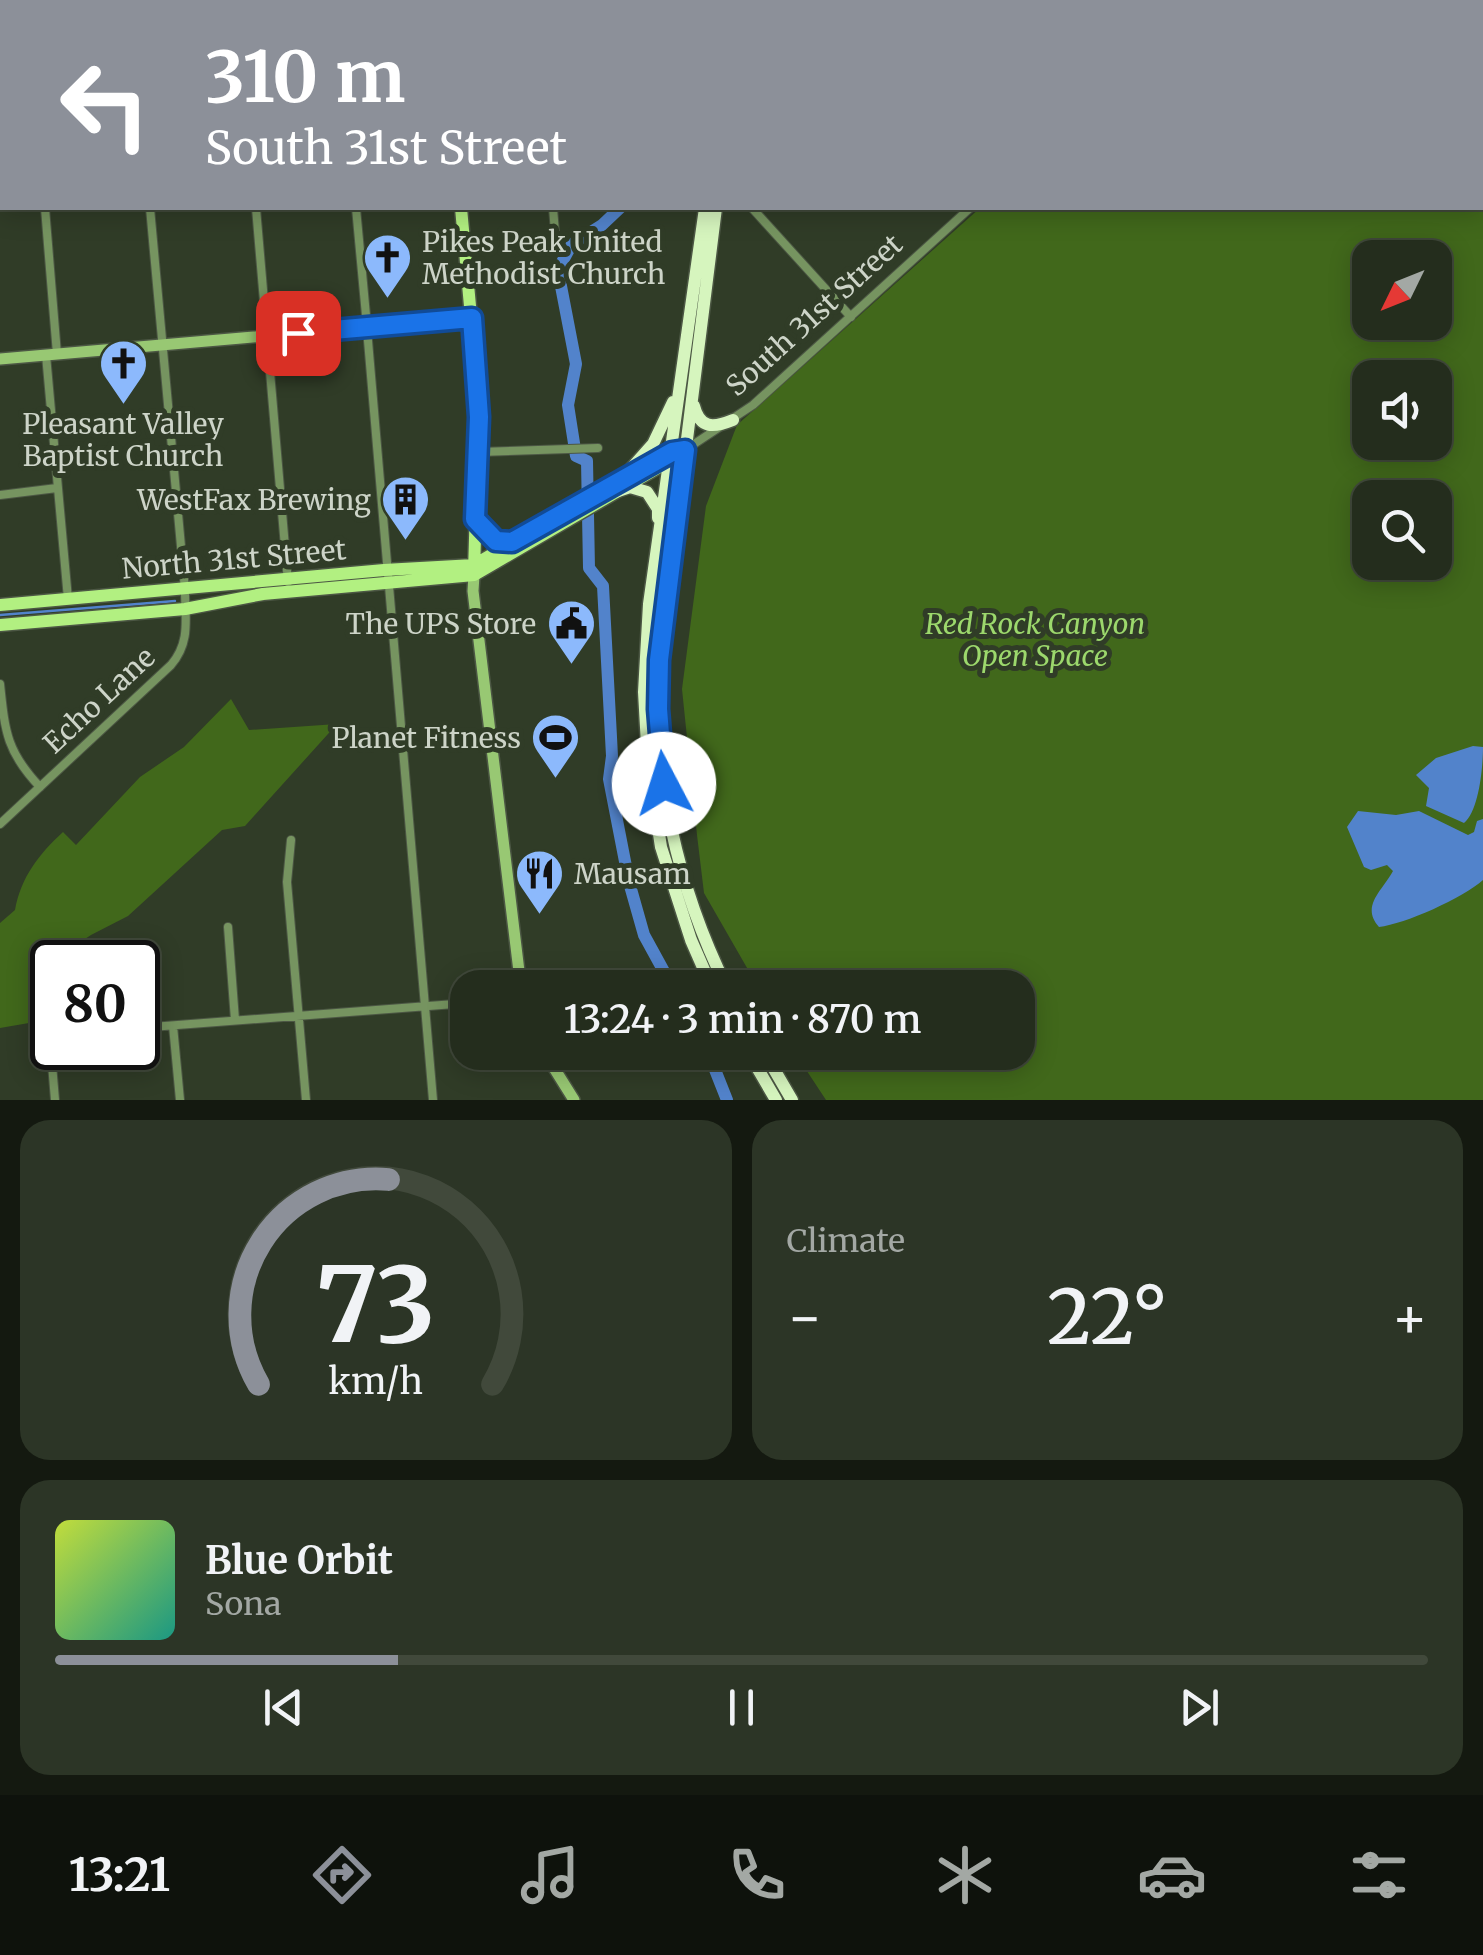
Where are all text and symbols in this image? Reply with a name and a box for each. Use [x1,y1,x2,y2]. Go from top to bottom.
text: 310 m [205,33,405,121]
icon: left [40,40,170,170]
text: South 31st Street [205,120,567,176]
place label: Pikes Peak United Methodist Church [422,224,665,292]
street label: South 31st Street [718,226,910,404]
church icon: Pikes Peak United Methodist Church [361,232,413,300]
north arrow [1352,240,1452,340]
map controls [1352,240,1452,580]
pin [256,291,341,376]
icon: arrive [271,306,326,361]
church icon: Pleasant Valley Baptist Church [97,338,149,406]
button: sound [1352,360,1452,460]
place label: Pleasant Valley Baptist Church [22,406,224,474]
building icon: WestFax Brewing [380,474,432,542]
button: search [1352,480,1452,580]
place label: WestFax Brewing [136,482,371,518]
street label: North 31st Street [120,531,348,587]
public building icon: The UPS Store [545,598,597,666]
place label: The UPS Store [345,606,536,642]
park label: Red Rock Canyon Open Space [925,606,1145,674]
street label: Echo Lane [36,639,162,761]
sports icon: Planet Fitness [530,712,582,780]
place label: Planet Fitness [331,720,521,756]
position arrow [612,732,716,836]
restaurant icon: Mausam [513,848,565,916]
place label: Mausam [574,856,691,892]
speed limit sign: 80 [30,940,160,1070]
text: 13:24 · 3 min · 870 m [563,996,922,1043]
text: Climate [787,1221,905,1261]
text: 73 [316,1240,436,1370]
text: 22° [1047,1270,1167,1364]
text: − [787,1283,823,1352]
text: + [1391,1283,1428,1352]
text: km/h [328,1359,423,1404]
text: Blue Orbit [205,1537,393,1584]
text: Sona [205,1584,281,1624]
icon: previous [256,1680,311,1735]
icon: pause [714,1680,769,1735]
icon: next [1172,1680,1227,1735]
icon: directions [307,1840,377,1910]
icon: music [515,1840,585,1910]
icon: phone [722,1840,792,1910]
icon: climate [930,1840,1000,1910]
icon: car [1137,1840,1207,1910]
icon: filters [1344,1840,1414,1910]
text: 13:21 [69,1847,170,1903]

